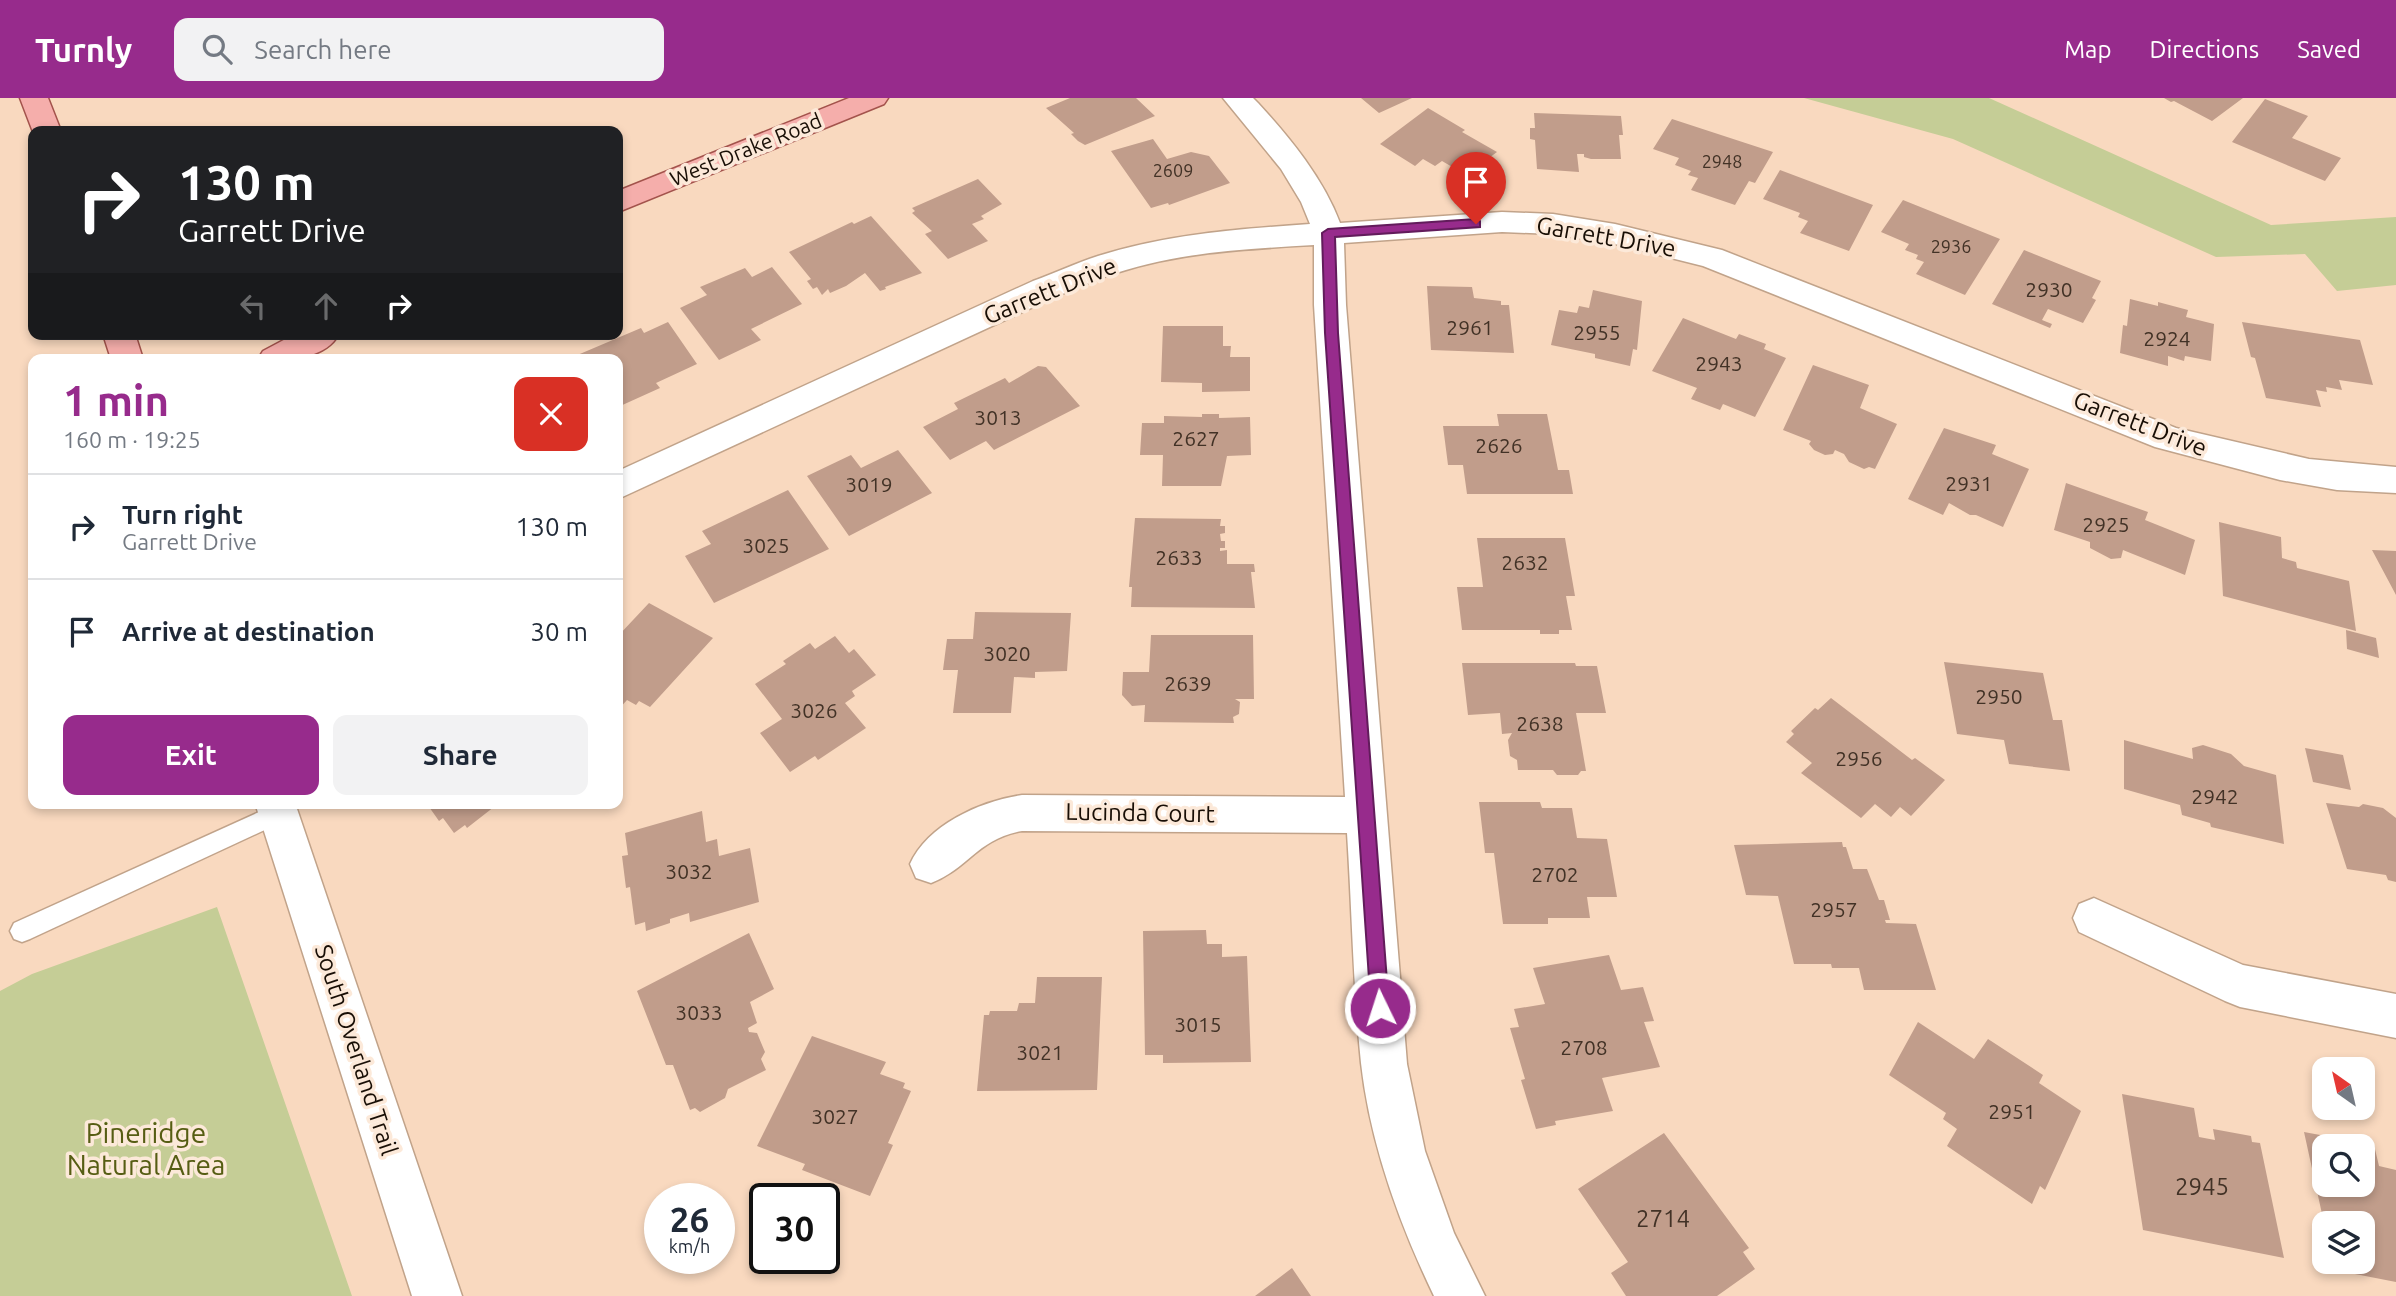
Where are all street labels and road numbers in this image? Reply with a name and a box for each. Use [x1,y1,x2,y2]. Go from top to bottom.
street label: West Drake Road [666,108,825,190]
street label: Garrett Drive [1534,211,1678,262]
street label: Garrett Drive [979,252,1120,329]
street label: Garrett Drive [2070,386,2211,461]
street label: Lucinda Court [1065,798,1216,827]
street label: South Overland Trail [310,941,403,1158]

